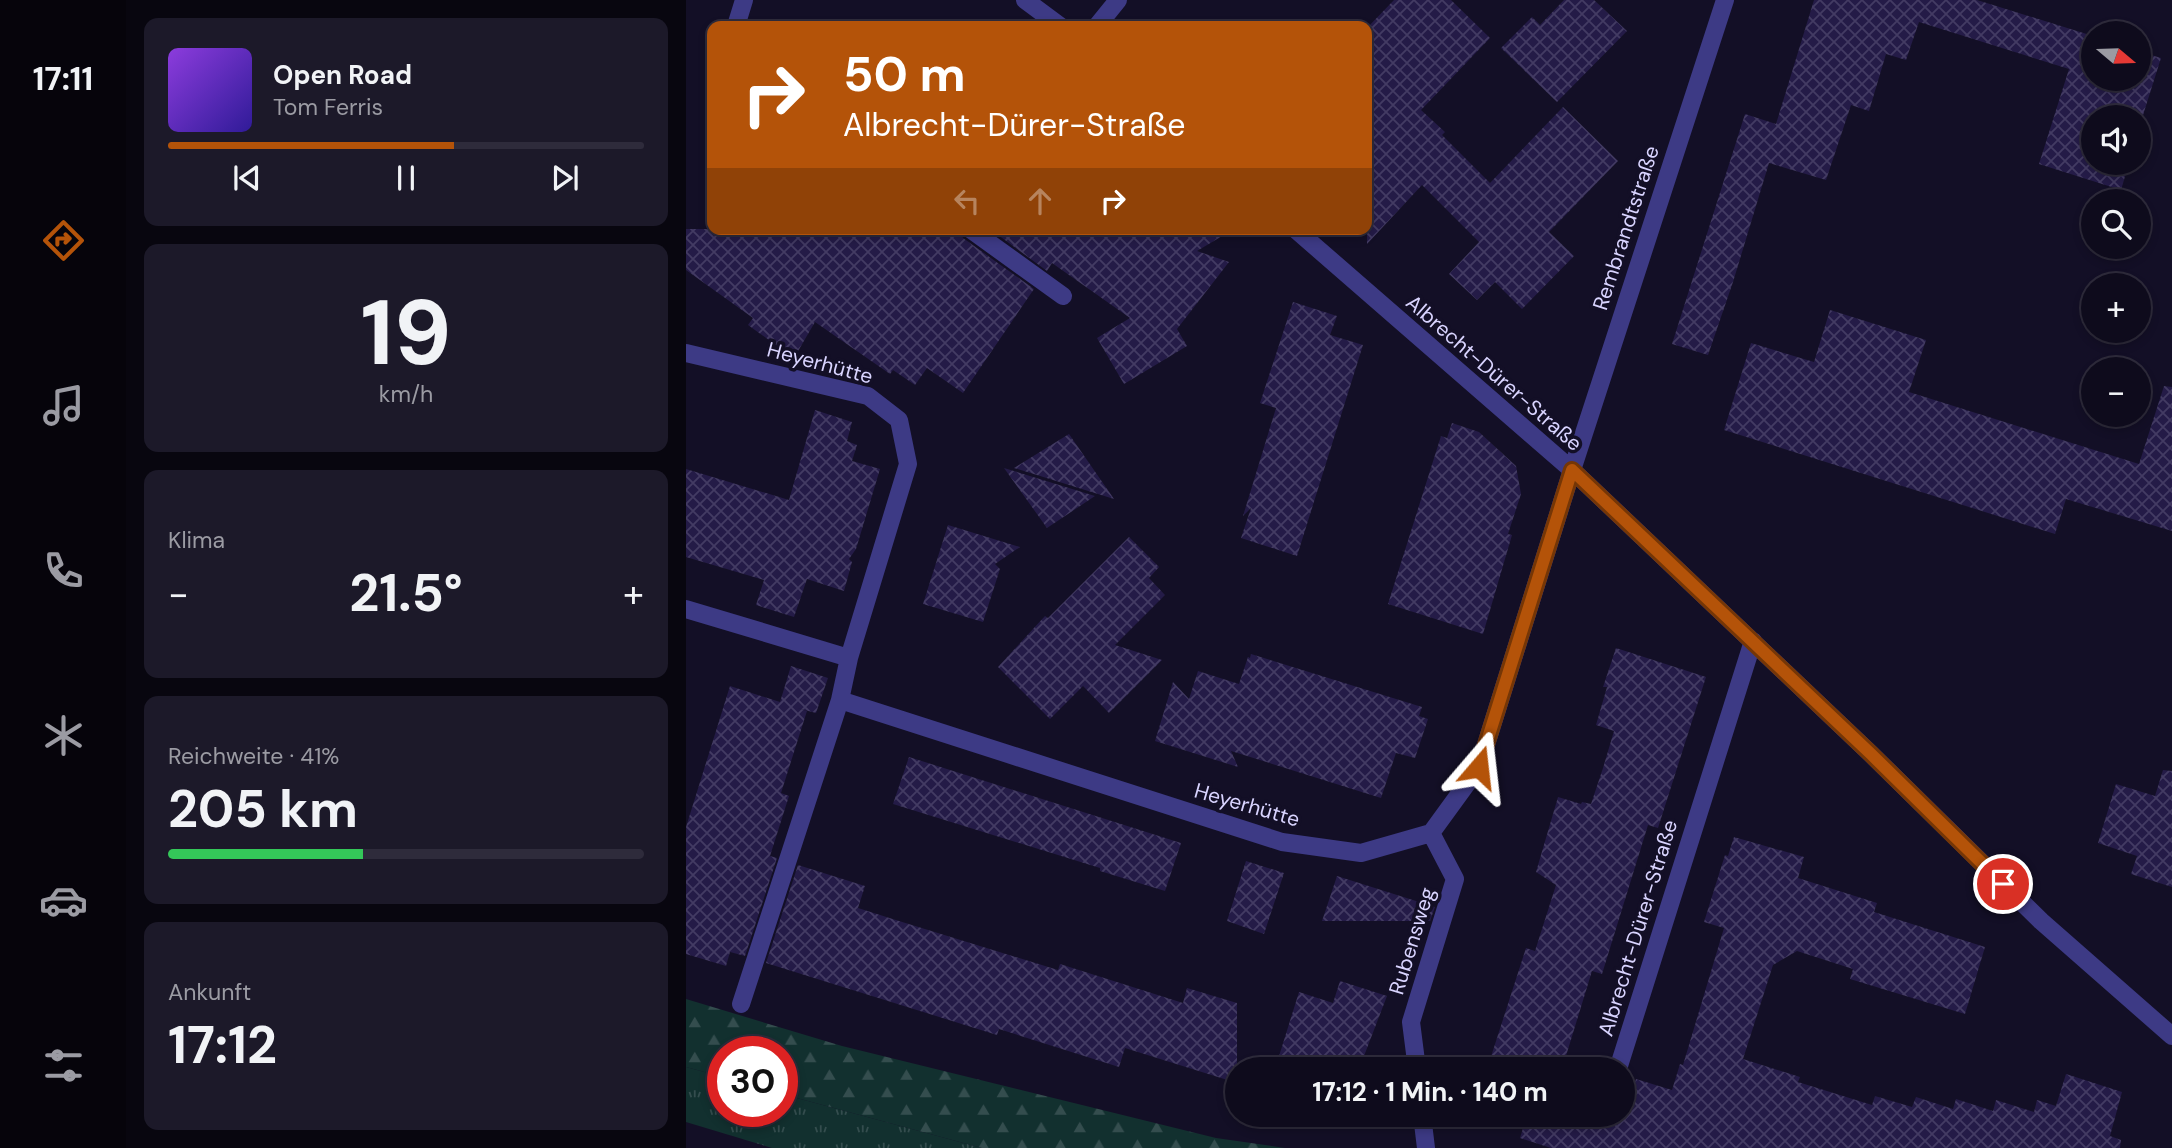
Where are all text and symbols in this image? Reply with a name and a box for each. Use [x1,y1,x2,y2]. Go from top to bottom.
north arrow [2081,21,2151,91]
map controls [2081,21,2151,427]
text: 50 m [843,42,966,106]
icon: right [728,49,819,140]
text: 17:11 [33,58,93,100]
text: Open Road [273,58,412,92]
text: Tom Ferris [273,92,383,122]
text: Albrecht-Dürer-Straße [843,104,1186,146]
button: sound [2081,105,2151,175]
street label: Rembrandtstraße [1586,142,1666,314]
icon: previous [228,159,266,197]
icon: pause [387,159,425,197]
icon: next [546,159,584,197]
icon: left [948,182,986,220]
icon: ahead [1021,182,1059,220]
icon: right [1094,182,1132,220]
button: search [2081,189,2151,259]
icon: directions [39,216,88,265]
button: + [2081,273,2151,343]
text: 19 [361,274,451,392]
street label: Albrecht-Dürer-Straße [1400,289,1588,457]
street label: Heyerhütte [764,335,876,391]
button: − [2081,357,2151,427]
text: km/h [379,379,433,409]
icon: music [39,381,88,430]
text: Klima [168,525,225,555]
icon: phone [39,546,88,595]
text: 21.5° [349,559,463,627]
text: − [168,569,189,619]
text: + [623,569,644,619]
icon: climate [39,711,88,760]
position arrow [1442,730,1516,804]
text: Reichweite · 41% [168,741,339,771]
text: 205 km [168,775,358,843]
street label: Heyerhütte [1191,777,1303,833]
street label: Albrecht-Dürer-Straße [1592,816,1684,1040]
pin [1973,854,2033,914]
icon: arrive [1984,865,2022,903]
icon: car [39,876,88,925]
street label: Rubensweg [1382,884,1442,998]
text: Ankunft [168,977,251,1007]
text: 17:12 [168,1011,277,1079]
speed limit sign: 30 [707,1036,798,1127]
icon: filters [39,1041,88,1090]
text: 17:12 · 1 Min. · 140 m [1312,1075,1548,1109]

